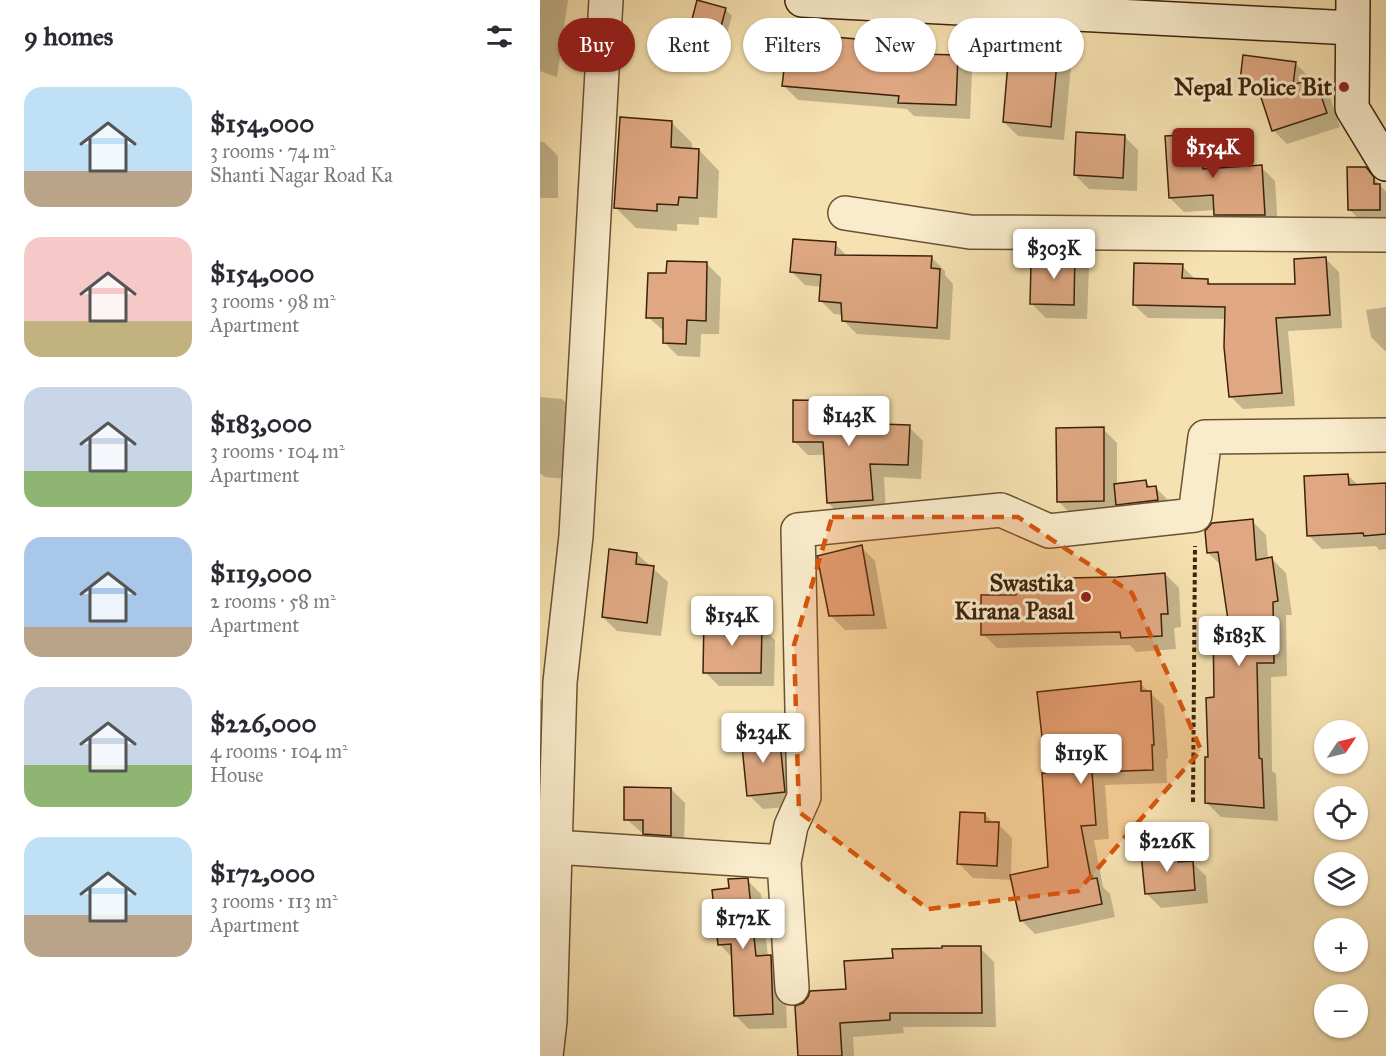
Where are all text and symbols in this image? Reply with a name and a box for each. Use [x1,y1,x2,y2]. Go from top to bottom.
chip: Buy [558,18,635,72]
chip: Rent [647,18,731,72]
chip: Filters [743,18,842,72]
chip: New [854,18,936,72]
chip: Apartment [948,18,1084,72]
text: 9 homes [24,20,113,52]
icon: filters [483,20,516,53]
place label: Nepal Police Bit [1174,72,1332,102]
marker: Nepal Police Bit [1337,80,1351,94]
text: $154,000 [210,107,314,139]
icon: home [72,111,144,183]
pin: $154K [1171,128,1255,179]
text: $154K [1186,135,1240,159]
text: 3 rooms · 74 m² [210,139,335,163]
text: Shanti Nagar Road Ka [210,163,393,187]
pin: $303K [1012,229,1096,280]
text: $303K [1027,236,1081,260]
text: $154,000 [210,257,314,289]
icon: home [72,261,144,333]
text: 3 rooms · 98 m² [210,289,335,313]
text: Apartment [210,313,299,337]
pin: $143K [807,396,891,447]
text: $143K [822,403,876,427]
text: $183,000 [210,407,312,439]
icon: home [72,411,144,483]
text: 3 rooms · 104 m² [210,439,345,463]
text: Apartment [210,463,299,487]
text: $119,000 [210,557,312,589]
icon: home [72,561,144,633]
place label: Swastika Kirana Pasal [954,568,1075,626]
text: 2 rooms · 58 m² [210,589,336,613]
marker: Swastika Kirana Pasal [1079,590,1093,604]
pin: $154K [690,596,774,647]
text: $154K [705,603,759,627]
text: Apartment [210,613,299,637]
pin: $183K [1197,616,1281,667]
text: $183K [1213,623,1265,647]
text: $226,000 [210,707,317,739]
icon: home [72,711,144,783]
pin: $234K [721,713,805,764]
text: $234K [735,720,791,744]
north arrow [1314,720,1368,774]
map controls [1314,720,1368,1038]
pin: $119K [1039,734,1123,785]
text: 4 rooms · 104 m² [210,739,348,763]
text: $119K [1055,741,1107,765]
text: House [210,763,264,787]
button: locate [1314,786,1368,840]
pin: $226K [1125,822,1209,873]
text: $226K [1139,829,1195,853]
button: layers [1314,852,1368,906]
text: $172,000 [210,857,315,889]
icon: home [72,861,144,933]
text: 3 rooms · 113 m² [210,889,338,913]
pin: $172K [701,899,785,950]
text: $172K [716,906,770,930]
text: Apartment [210,913,299,937]
button: + [1314,918,1368,972]
button: − [1314,984,1368,1038]

